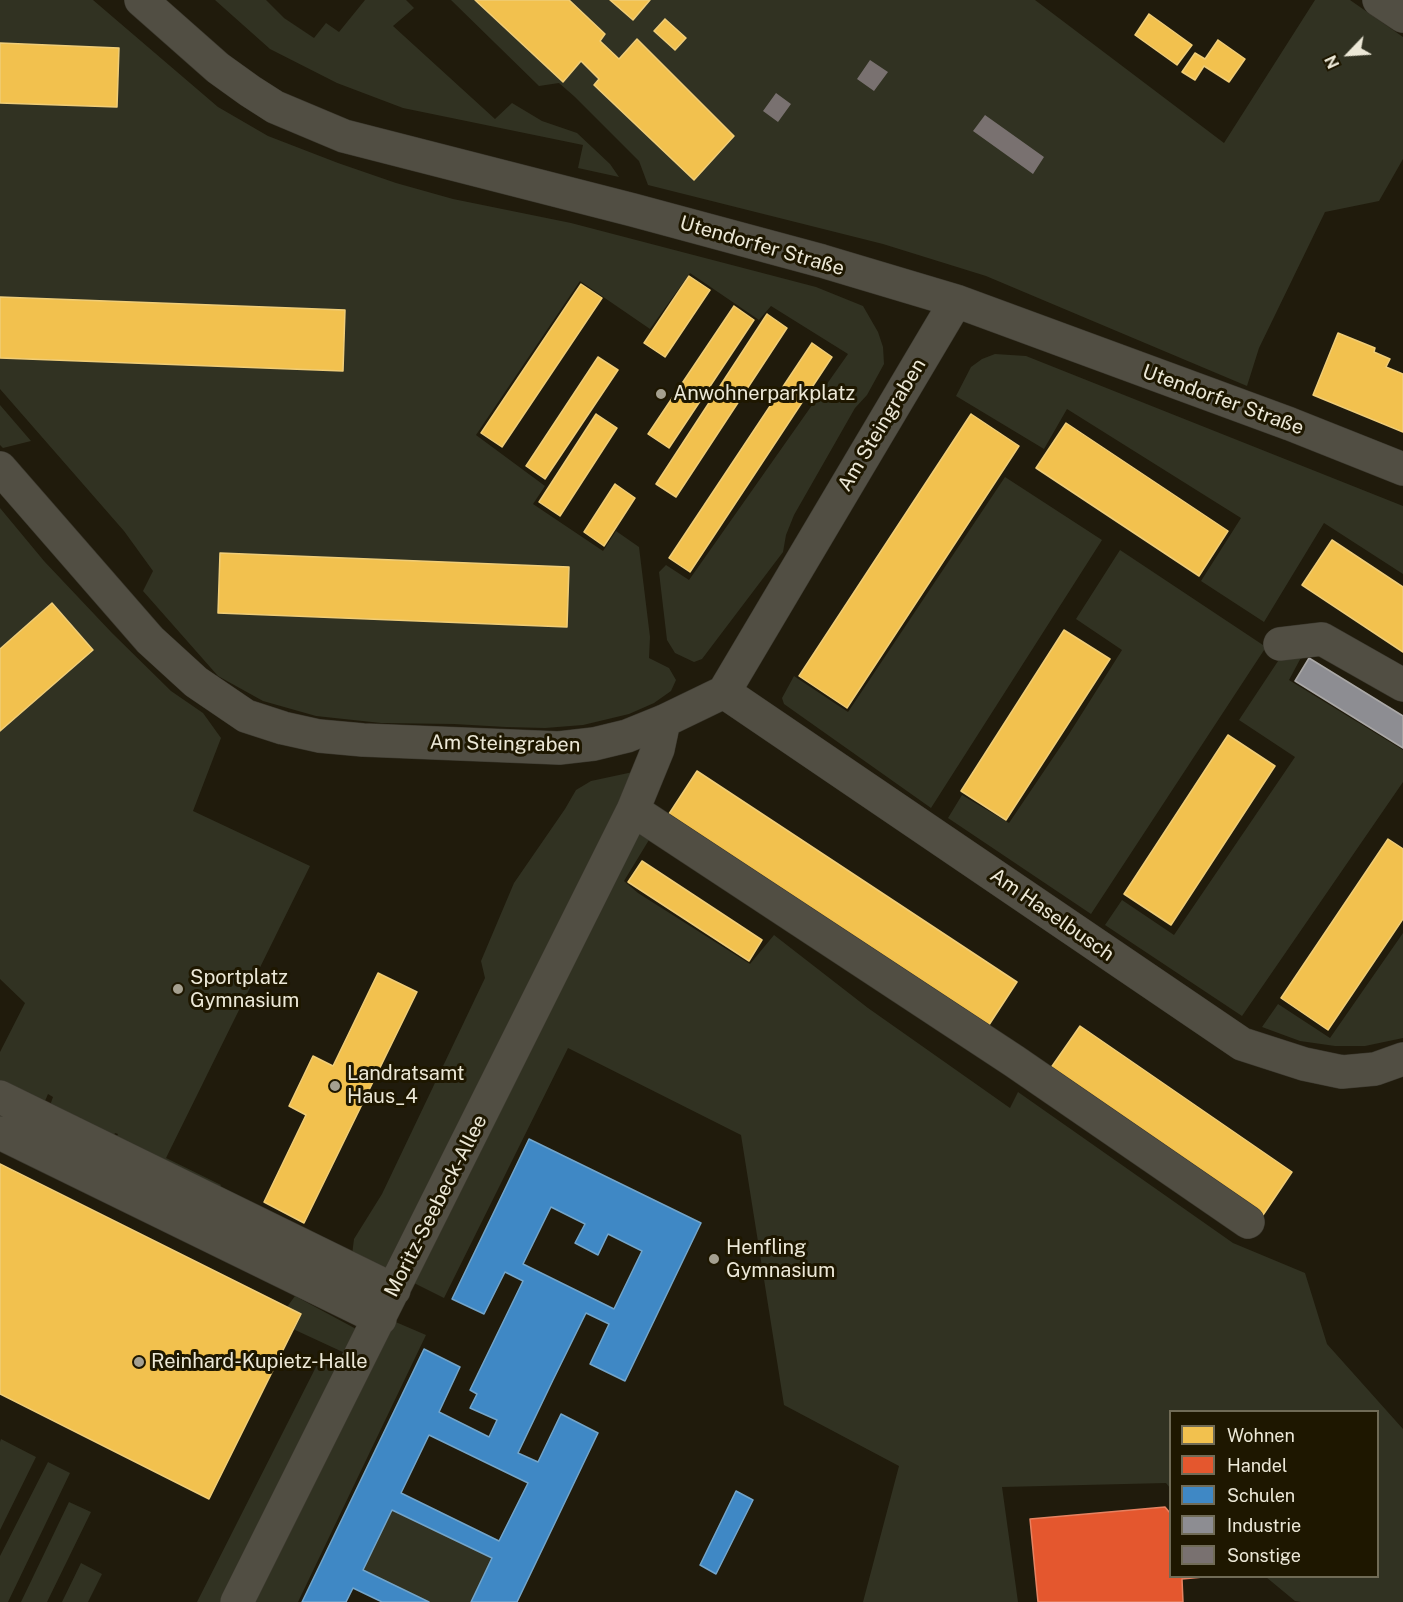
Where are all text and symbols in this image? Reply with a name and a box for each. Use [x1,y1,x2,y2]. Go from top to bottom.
north arrow [1319,24,1379,84]
text: N [1321,52,1343,72]
street label: Utendorfer Straße [677,211,847,281]
street label: Am Steingraben [833,354,931,496]
street label: Utendorfer Straße [1139,360,1307,440]
place label: Anwohnerparkplatz [673,382,855,406]
marker: Anwohnerparkplatz [654,387,668,401]
street label: Am Steingraben [430,731,580,757]
street label: Am Haselbusch [985,863,1119,967]
place label: Sportplatz Gymnasium [190,966,299,1013]
marker: Sportplatz Gymnasium [171,982,185,996]
place label: Landratsamt Haus_4 [347,1062,465,1109]
marker: Landratsamt Haus_4 [328,1079,342,1093]
street label: Moritz-Seebeck-Allee [380,1111,492,1301]
place label: Henfling Gymnasium [726,1236,835,1283]
marker: Henfling Gymnasium [707,1252,721,1266]
place label: Reinhard-Kupietz-Halle [151,1350,368,1374]
marker: Reinhard-Kupietz-Halle [132,1355,146,1369]
legend [1169,1410,1379,1578]
text: Wohnen [1227,1425,1295,1446]
text: Handel [1227,1455,1287,1476]
text: Schulen [1227,1485,1295,1506]
text: Industrie [1227,1515,1301,1536]
text: Sonstige [1227,1545,1301,1566]

